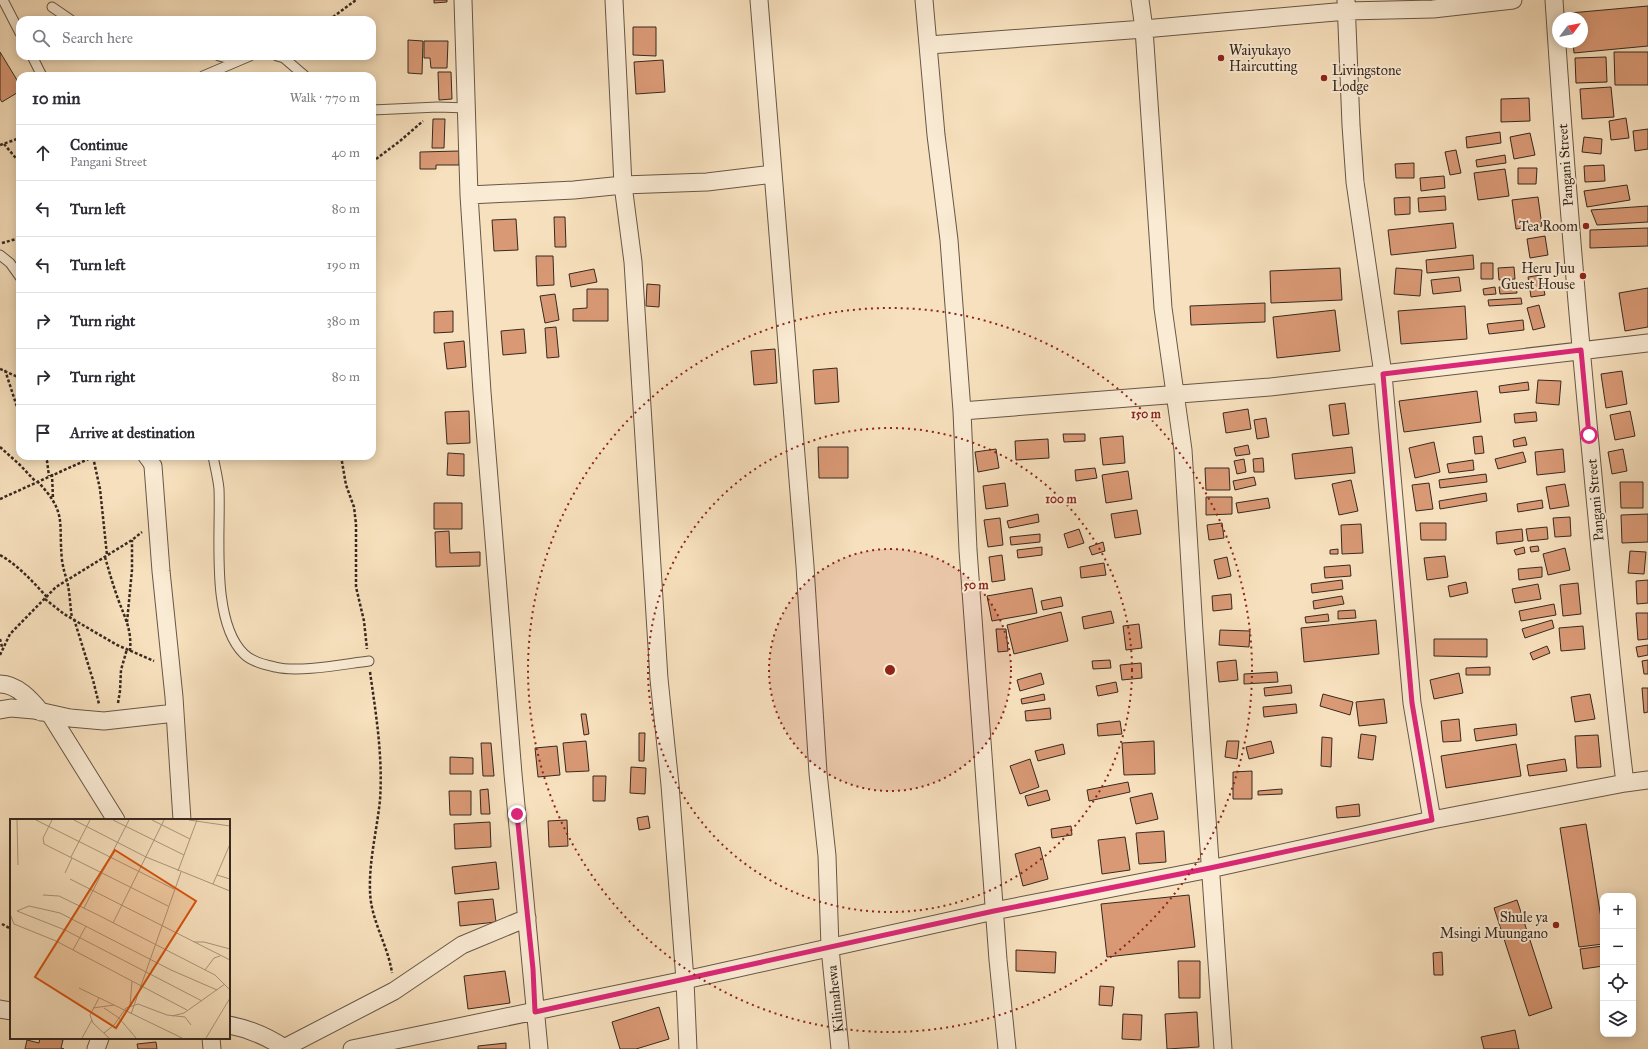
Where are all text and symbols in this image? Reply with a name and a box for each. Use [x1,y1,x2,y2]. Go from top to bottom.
north arrow [1552,12,1588,48]
search box [16,16,376,60]
icon: search [30,27,52,49]
text: Search here [62,29,133,47]
place label: Waiyukayo Haircutting [1229,42,1298,75]
marker: Waiyukayo Haircutting [1216,53,1226,63]
place label: Livingstone Lodge [1332,62,1402,95]
marker: Livingstone Lodge [1319,73,1329,83]
text: 10 min [32,88,80,109]
text: Walk · 770 m [290,90,360,106]
street label: Pangani Street [1554,123,1577,207]
text: Continue [70,136,128,154]
icon: ahead [32,142,54,164]
text: 40 m [331,145,360,161]
text: Pangani Street [70,154,147,170]
icon: left [32,198,54,220]
text: Turn left [70,200,126,218]
text: 80 m [332,201,360,217]
place label: Tea Room [1519,218,1578,235]
marker: Tea Room [1581,221,1591,231]
icon: left [32,254,54,276]
text: Turn left [70,256,126,274]
text: 190 m [327,257,360,273]
place label: Heru Juu Guest House [1501,260,1576,293]
marker: Heru Juu Guest House [1578,271,1588,281]
icon: right [32,310,54,332]
text: Turn right [70,312,135,330]
text: 380 m [327,313,360,329]
icon: right [32,366,54,388]
text: Turn right [70,368,135,386]
text: 80 m [332,369,360,385]
text: 150 m [1131,407,1162,421]
icon: arrive [32,422,54,444]
text: Arrive at destination [70,424,195,442]
route start [1580,426,1598,444]
street label: Pangani Street [1583,458,1608,542]
text: 100 m [1045,492,1078,506]
text: 50 m [963,578,990,592]
centre of rings [883,663,897,677]
route end [508,805,526,823]
inset map [10,819,230,1039]
map controls [1600,893,1636,1037]
button: + [1600,893,1636,929]
place label: Shule ya Msingi Muungano [1440,909,1548,942]
marker: Shule ya Msingi Muungano [1551,920,1561,930]
button: − [1600,929,1636,965]
street label: Kilimahewa [823,964,847,1034]
button: locate [1600,965,1636,1001]
button: layers [1600,1001,1636,1037]

